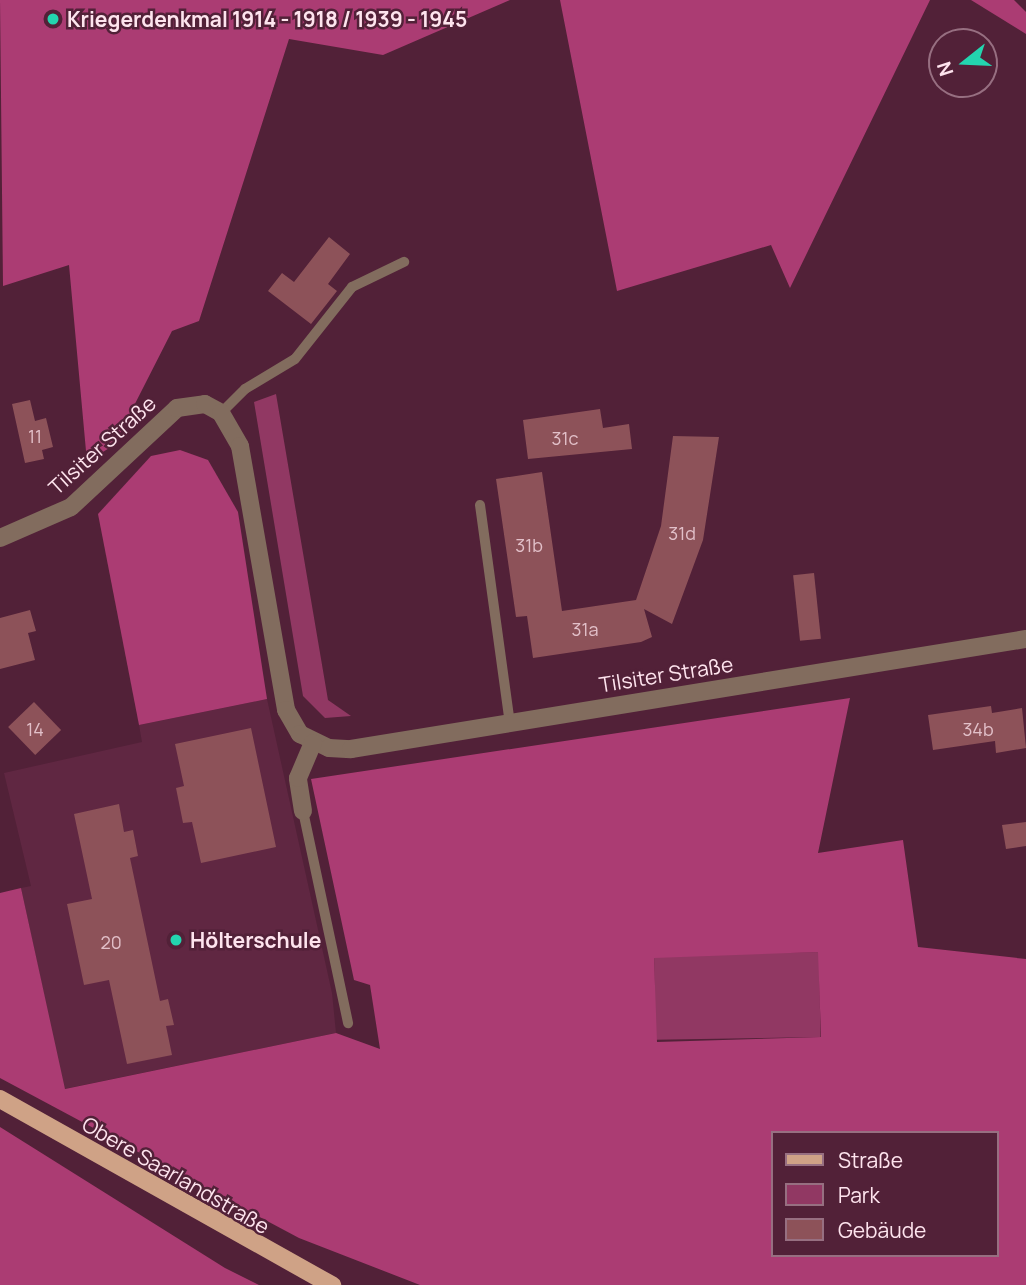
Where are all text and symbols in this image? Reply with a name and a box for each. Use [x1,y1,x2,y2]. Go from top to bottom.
place label: Kriegerdenkmal 1914 - 1918 / 1939 - 1945 [67,6,467,32]
marker: Kriegerdenkmal 1914 - 1918 / 1939 - 1945 [45,11,61,27]
north arrow [928,28,998,98]
text: N [930,58,959,79]
street label: Tilsiter Straße [43,390,161,500]
house number: 11 [28,425,42,447]
house number: 31c [552,427,578,449]
house number: 31d [668,522,696,544]
house number: 31b [515,534,543,556]
house number: 31a [572,618,598,640]
street label: Tilsiter Straße [597,651,735,697]
house number: 14 [26,718,44,740]
house number: 34b [962,718,994,740]
place label: Hölterschule [190,927,321,953]
house number: 20 [100,931,122,953]
marker: Hölterschule [168,932,184,948]
street label: Obere Saarlandstraße [78,1111,274,1239]
legend [771,1131,998,1257]
text: Straße [838,1146,903,1174]
text: Park [838,1181,880,1209]
text: Gebäude [838,1216,926,1244]

